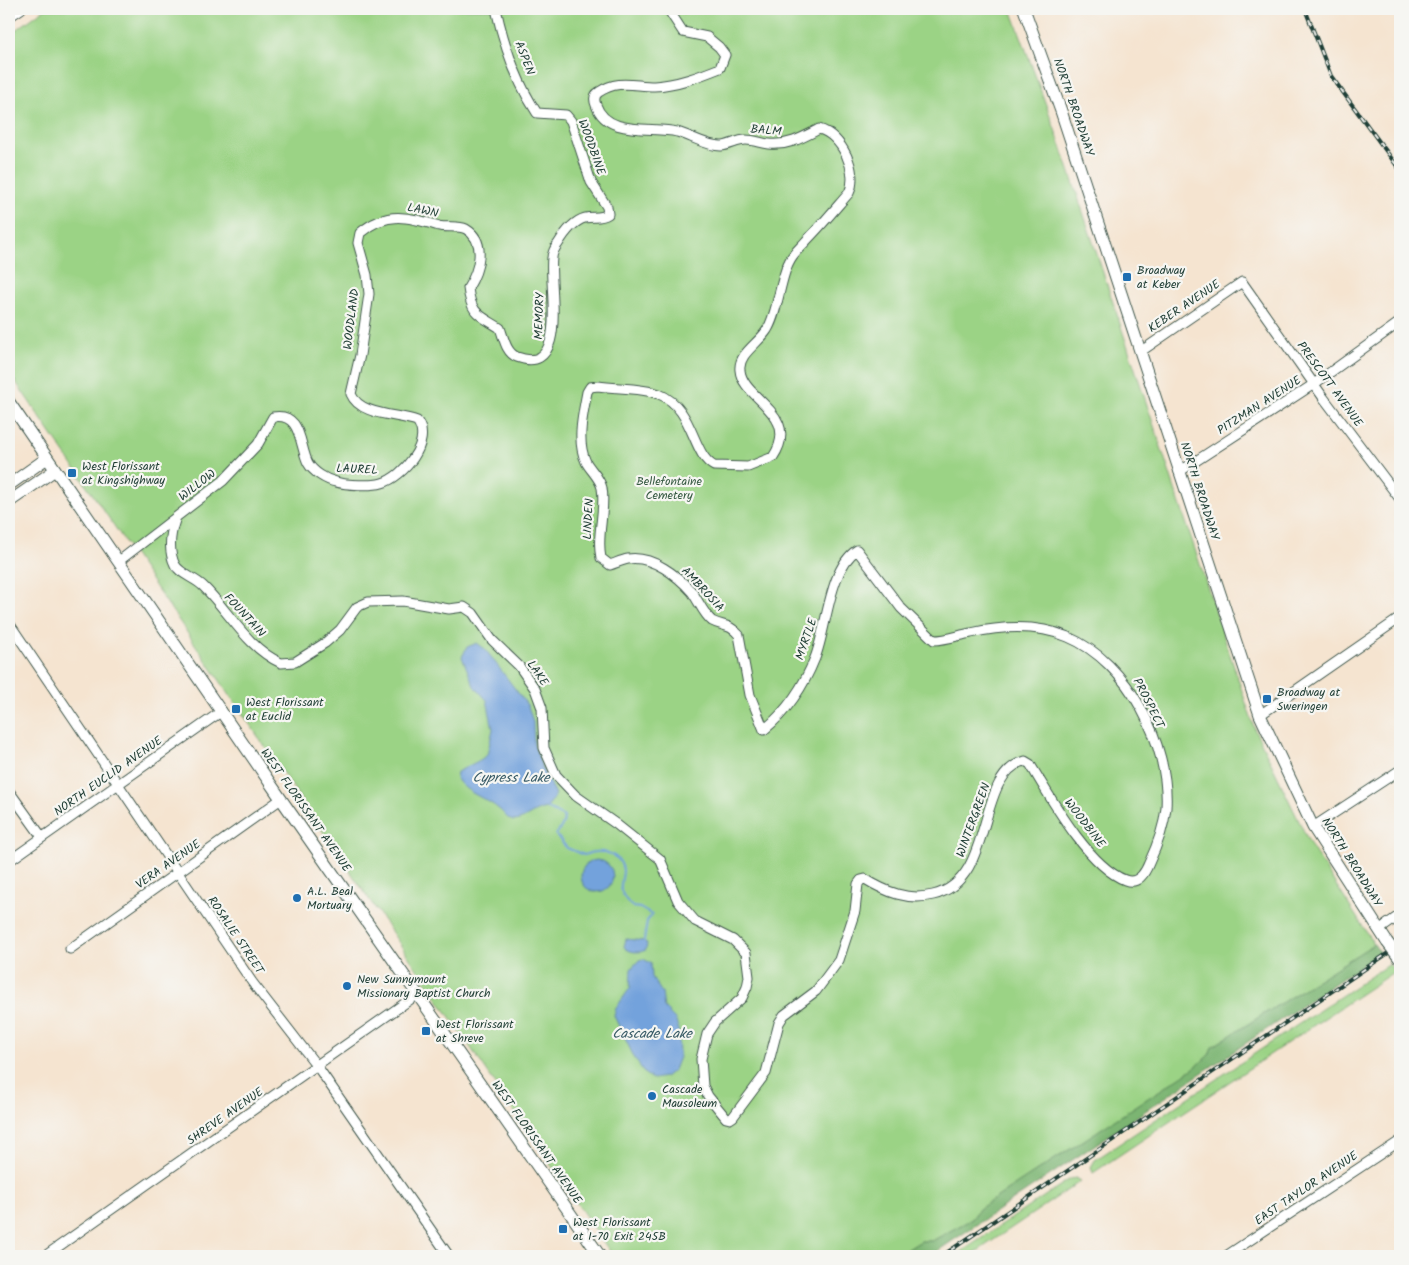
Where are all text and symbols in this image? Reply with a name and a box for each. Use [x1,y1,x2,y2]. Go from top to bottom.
street label: ASPEN [509,38,540,78]
street label: NORTH BROADWAY [1048,56,1100,160]
street label: WOODBINE [573,117,611,179]
street label: BALM [750,120,783,141]
street label: LAWN [406,198,440,223]
place label: Broadway at Keber [1137,261,1185,294]
marker: Broadway at Keber [1121,271,1133,283]
street label: KEBER AVENUE [1144,275,1225,338]
street label: WOODLAND [338,287,365,351]
street label: MEMORY [529,291,550,340]
street label: PRESCOTT AVENUE [1292,337,1368,432]
street label: PITZMAN AVENUE [1213,371,1306,440]
street label: NORTH BROADWAY [1175,440,1225,544]
place label: West Florissant at Kingshighway [82,457,165,490]
street label: LAUREL [336,459,378,480]
street label: WILLOW [175,465,220,506]
marker: West Florissant at Kingshighway [66,467,78,479]
park label: Bellefontaine Cemetery [636,472,702,505]
street label: LINDEN [578,498,599,540]
street label: AMBROSIA [677,562,729,616]
street label: FOUNTAIN [219,589,270,642]
street label: MYRTLE [790,615,823,663]
street label: LAKE [522,656,554,691]
street label: PROSPECT [1128,675,1170,733]
place label: Broadway at Sweringen [1277,683,1340,716]
place label: West Florissant at Euclid [246,693,324,726]
marker: Broadway at Sweringen [1261,693,1273,705]
marker: West Florissant at Euclid [230,703,242,715]
street label: NORTH EUCLID AVENUE [50,731,167,821]
street label: WEST FLORISSANT AVENUE [256,744,356,877]
water label: Cypress Lake [472,767,551,789]
street label: WINTERGREEN [951,780,996,860]
street label: WOODBINE [1059,794,1111,853]
street label: NORTH BROADWAY [1316,814,1387,912]
street label: VERA AVENUE [132,834,205,894]
place label: A.L. Beal Mortuary [307,882,353,915]
street label: ROSALIE STREET [202,892,270,979]
marker: A.L. Beal Mortuary [291,892,303,904]
place label: New Sunnymount Missionary Baptist Church [357,970,491,1003]
marker: New Sunnymount Missionary Baptist Church [341,980,353,992]
place label: West Florissant at Shreve [436,1015,514,1048]
water label: Cascade Lake [612,1023,694,1045]
marker: West Florissant at Shreve [420,1025,432,1037]
street label: WEST FLORISSANT AVENUE [487,1076,587,1209]
place label: Cascade Mausoleum [662,1080,718,1113]
street label: SHREVE AVENUE [183,1082,268,1150]
marker: Cascade Mausoleum [646,1090,658,1102]
street label: EAST TAYLOR AVENUE [1251,1146,1363,1230]
place label: West Florissant at I-70 Exit 245B [573,1213,666,1246]
marker: West Florissant at I-70 Exit 245B [557,1223,569,1235]

